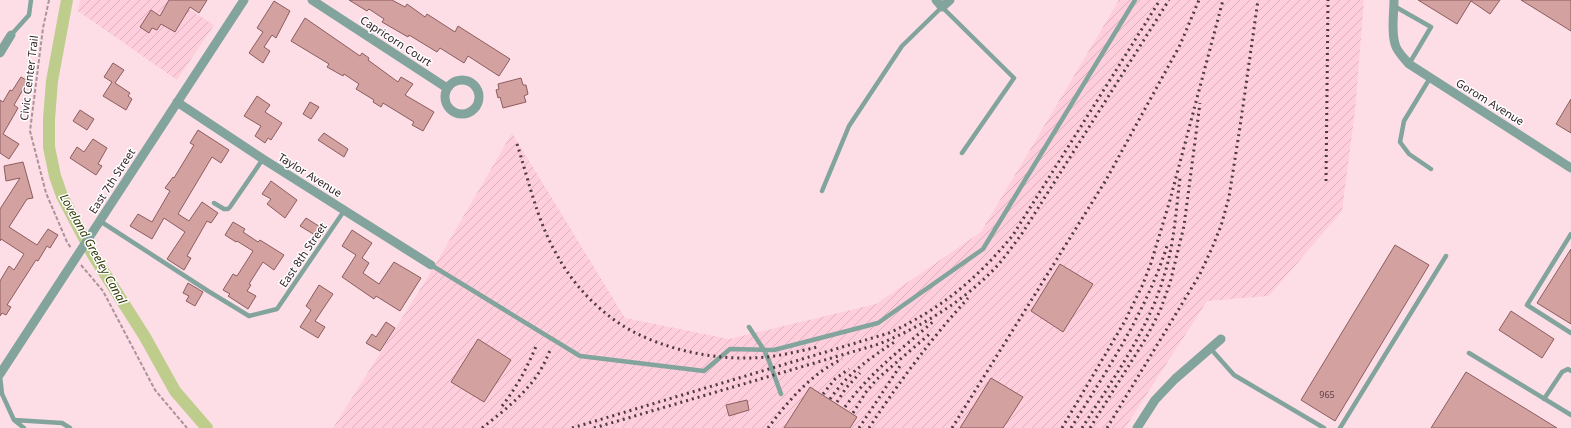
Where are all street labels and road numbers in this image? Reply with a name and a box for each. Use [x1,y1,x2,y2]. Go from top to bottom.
street label: Capricorn Court [358,12,435,69]
street label: Civic Center Trail [16,35,41,121]
street label: Gorom Avenue [1453,75,1527,128]
street label: East 7th Street [85,145,138,216]
street label: Taylor Avenue [276,149,345,200]
street label: East 8th Street [275,219,330,290]

